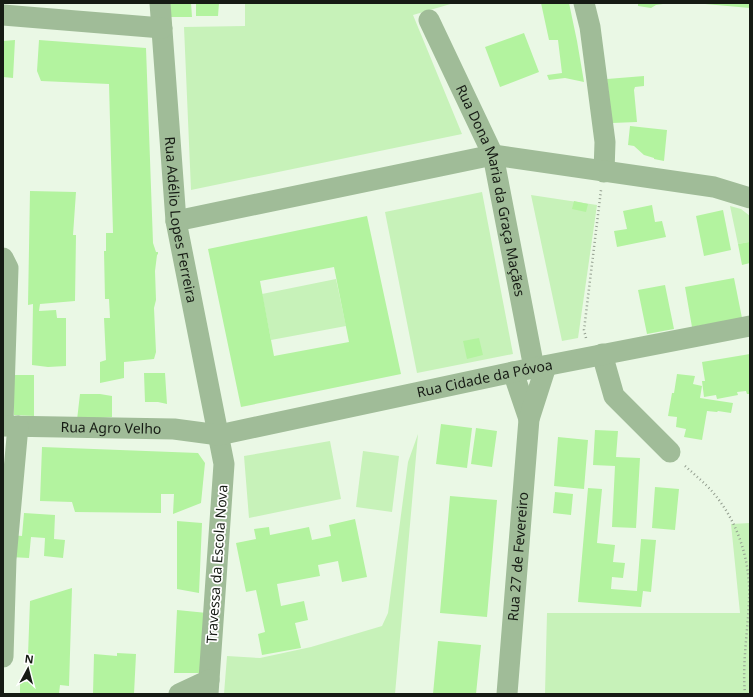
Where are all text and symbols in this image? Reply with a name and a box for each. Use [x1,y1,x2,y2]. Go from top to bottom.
street label: Rua Dona Maria da Graça Maçães [452,81,530,298]
street label: Rua Adélio Lopes Ferreira [161,136,202,305]
street label: Rua Cidade da Póvoa [415,355,554,401]
street label: Rua Agro Velho [60,417,162,438]
street label: Travessa da Escola Nova [201,484,232,644]
street label: Rua 27 de Fevereiro [503,491,532,622]
north arrow [8,649,48,689]
text: N [24,651,35,667]

